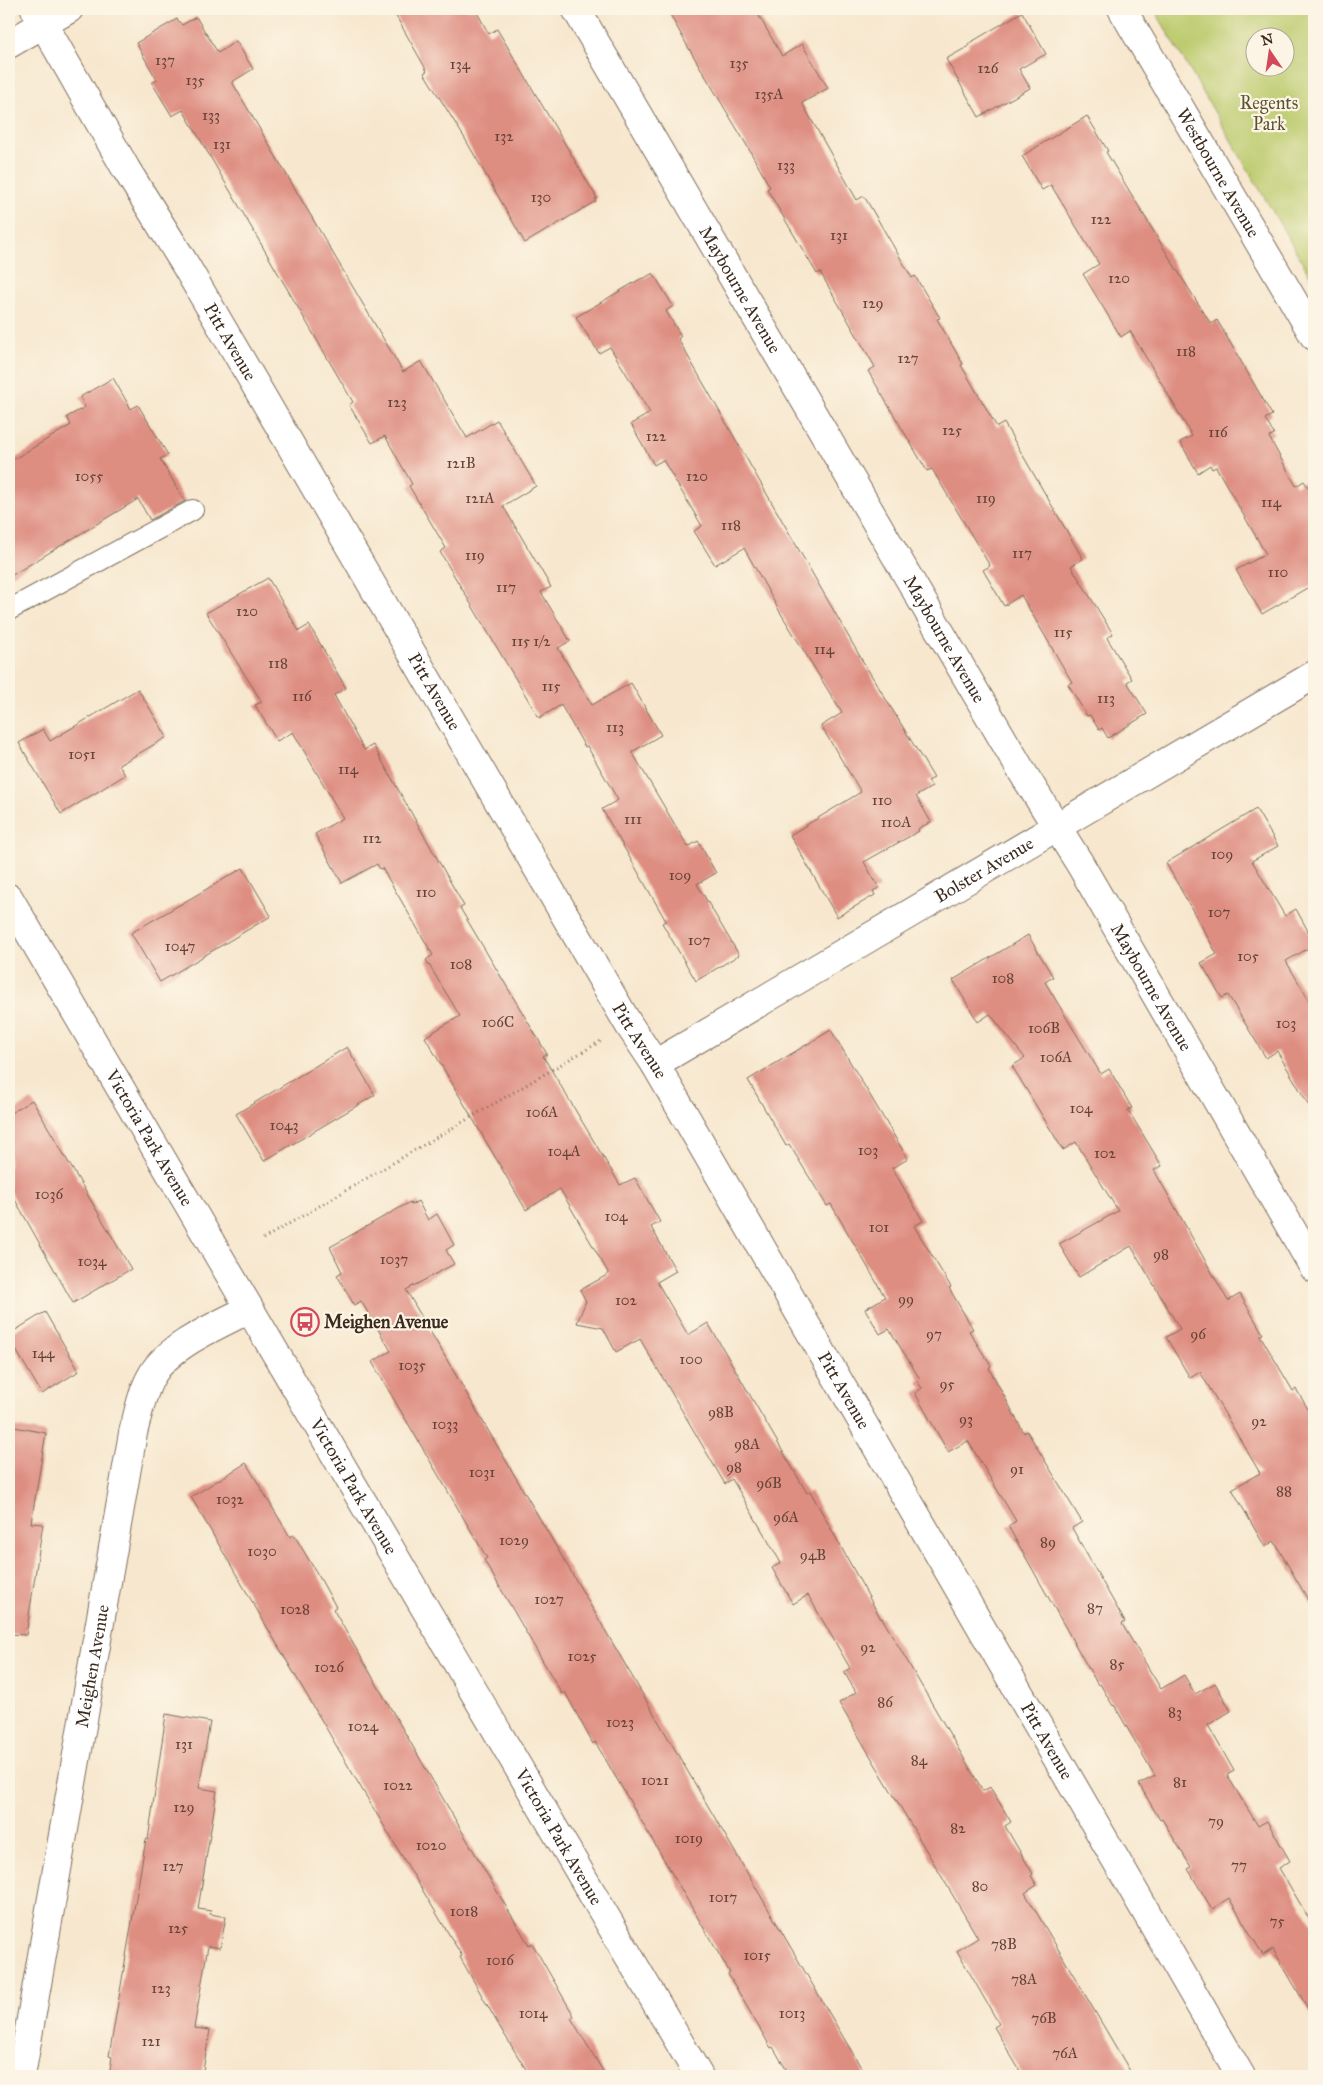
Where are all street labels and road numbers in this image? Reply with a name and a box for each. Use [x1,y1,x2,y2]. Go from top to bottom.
street label: Westbourne Avenue [1172,104,1265,242]
street label: Maybourne Avenue [694,222,786,357]
street label: Pitt Avenue [199,299,261,385]
street label: Maybourne Avenue [899,571,990,707]
street label: Pitt Avenue [403,649,466,734]
street label: Bolster Avenue [931,832,1037,908]
street label: Maybourne Avenue [1106,919,1197,1055]
street label: Pitt Avenue [607,999,672,1083]
street label: Victoria Park Avenue [101,1065,198,1210]
street label: Pitt Avenue [813,1348,875,1433]
street label: Victoria Park Avenue [305,1413,402,1559]
street label: Meighen Avenue [71,1603,114,1729]
street label: Pitt Avenue [1016,1698,1078,1784]
street label: Victoria Park Avenue [510,1764,607,1909]

